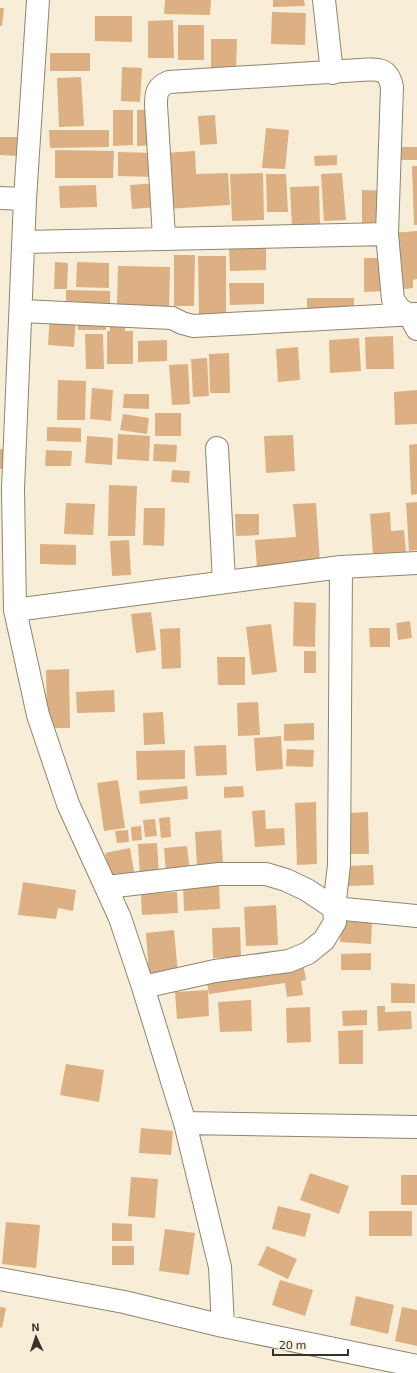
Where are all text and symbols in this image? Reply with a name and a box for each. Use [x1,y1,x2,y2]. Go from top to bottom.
north arrow [16,1317,56,1357]
text: N [31,1320,40,1333]
scale bar [273,1331,348,1357]
text: 20 m [279,1337,306,1351]

